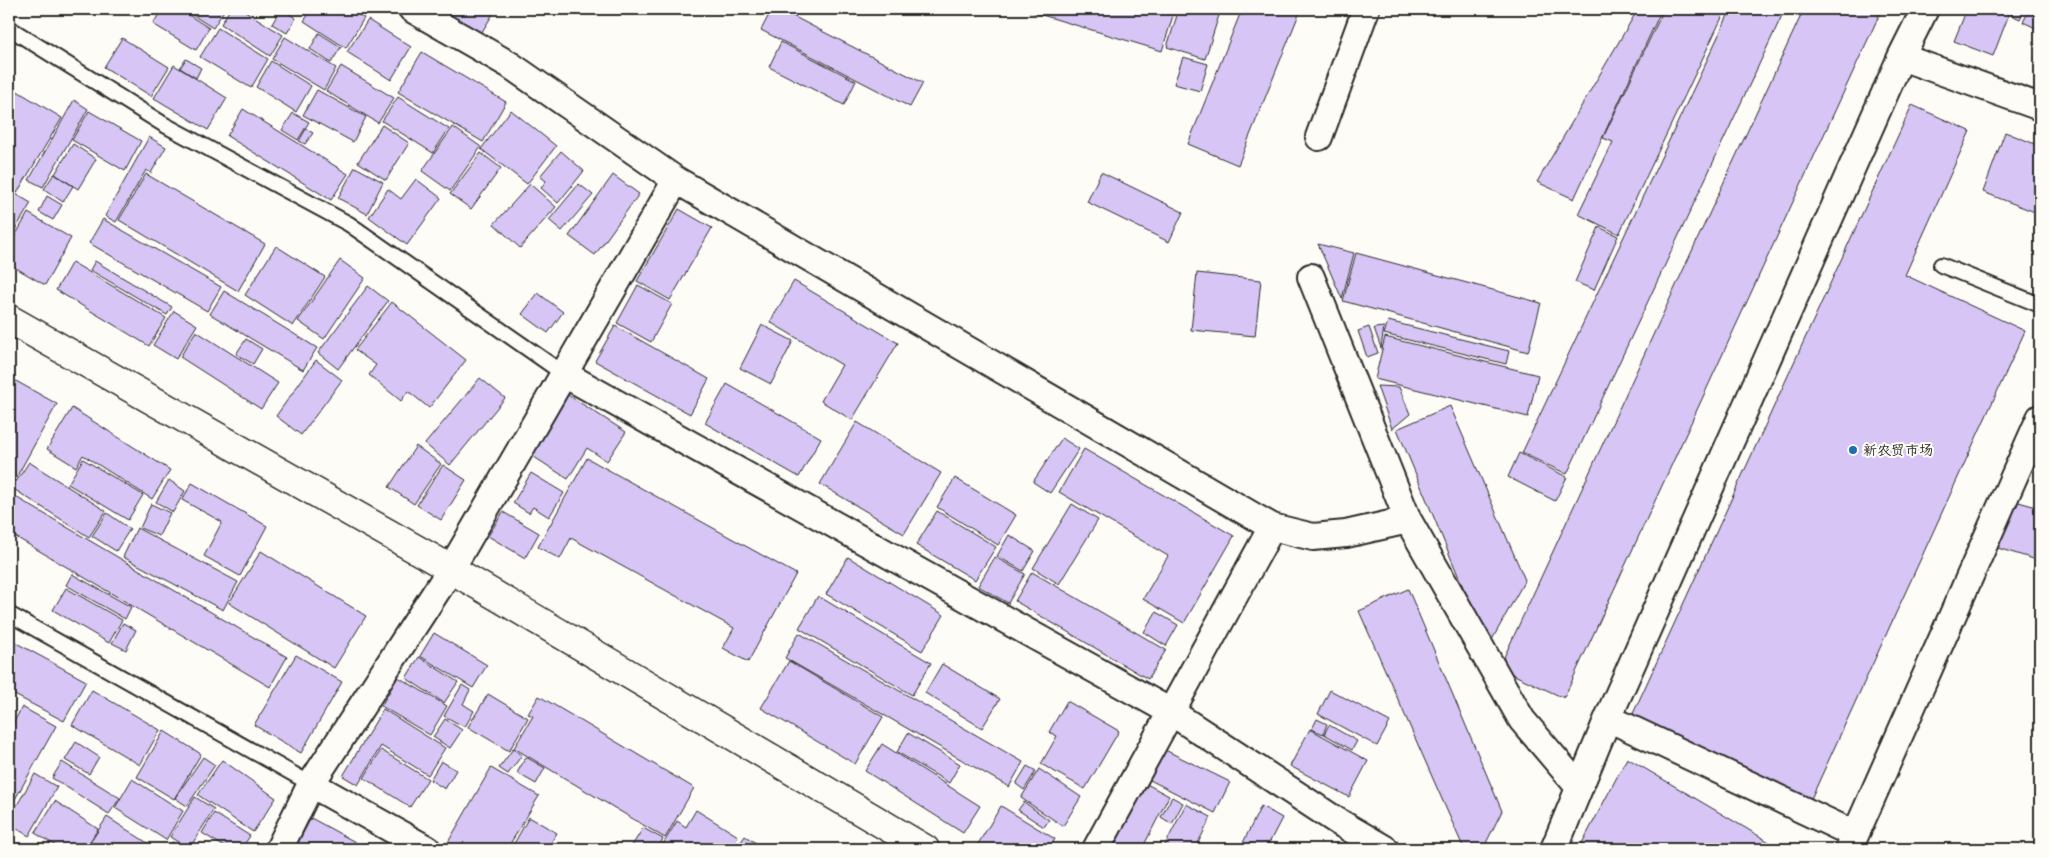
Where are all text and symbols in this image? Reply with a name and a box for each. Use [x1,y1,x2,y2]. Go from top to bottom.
place label: 新农贸市场 [1863,440,1933,459]
marker: 新农贸市场 [1847,444,1859,456]

